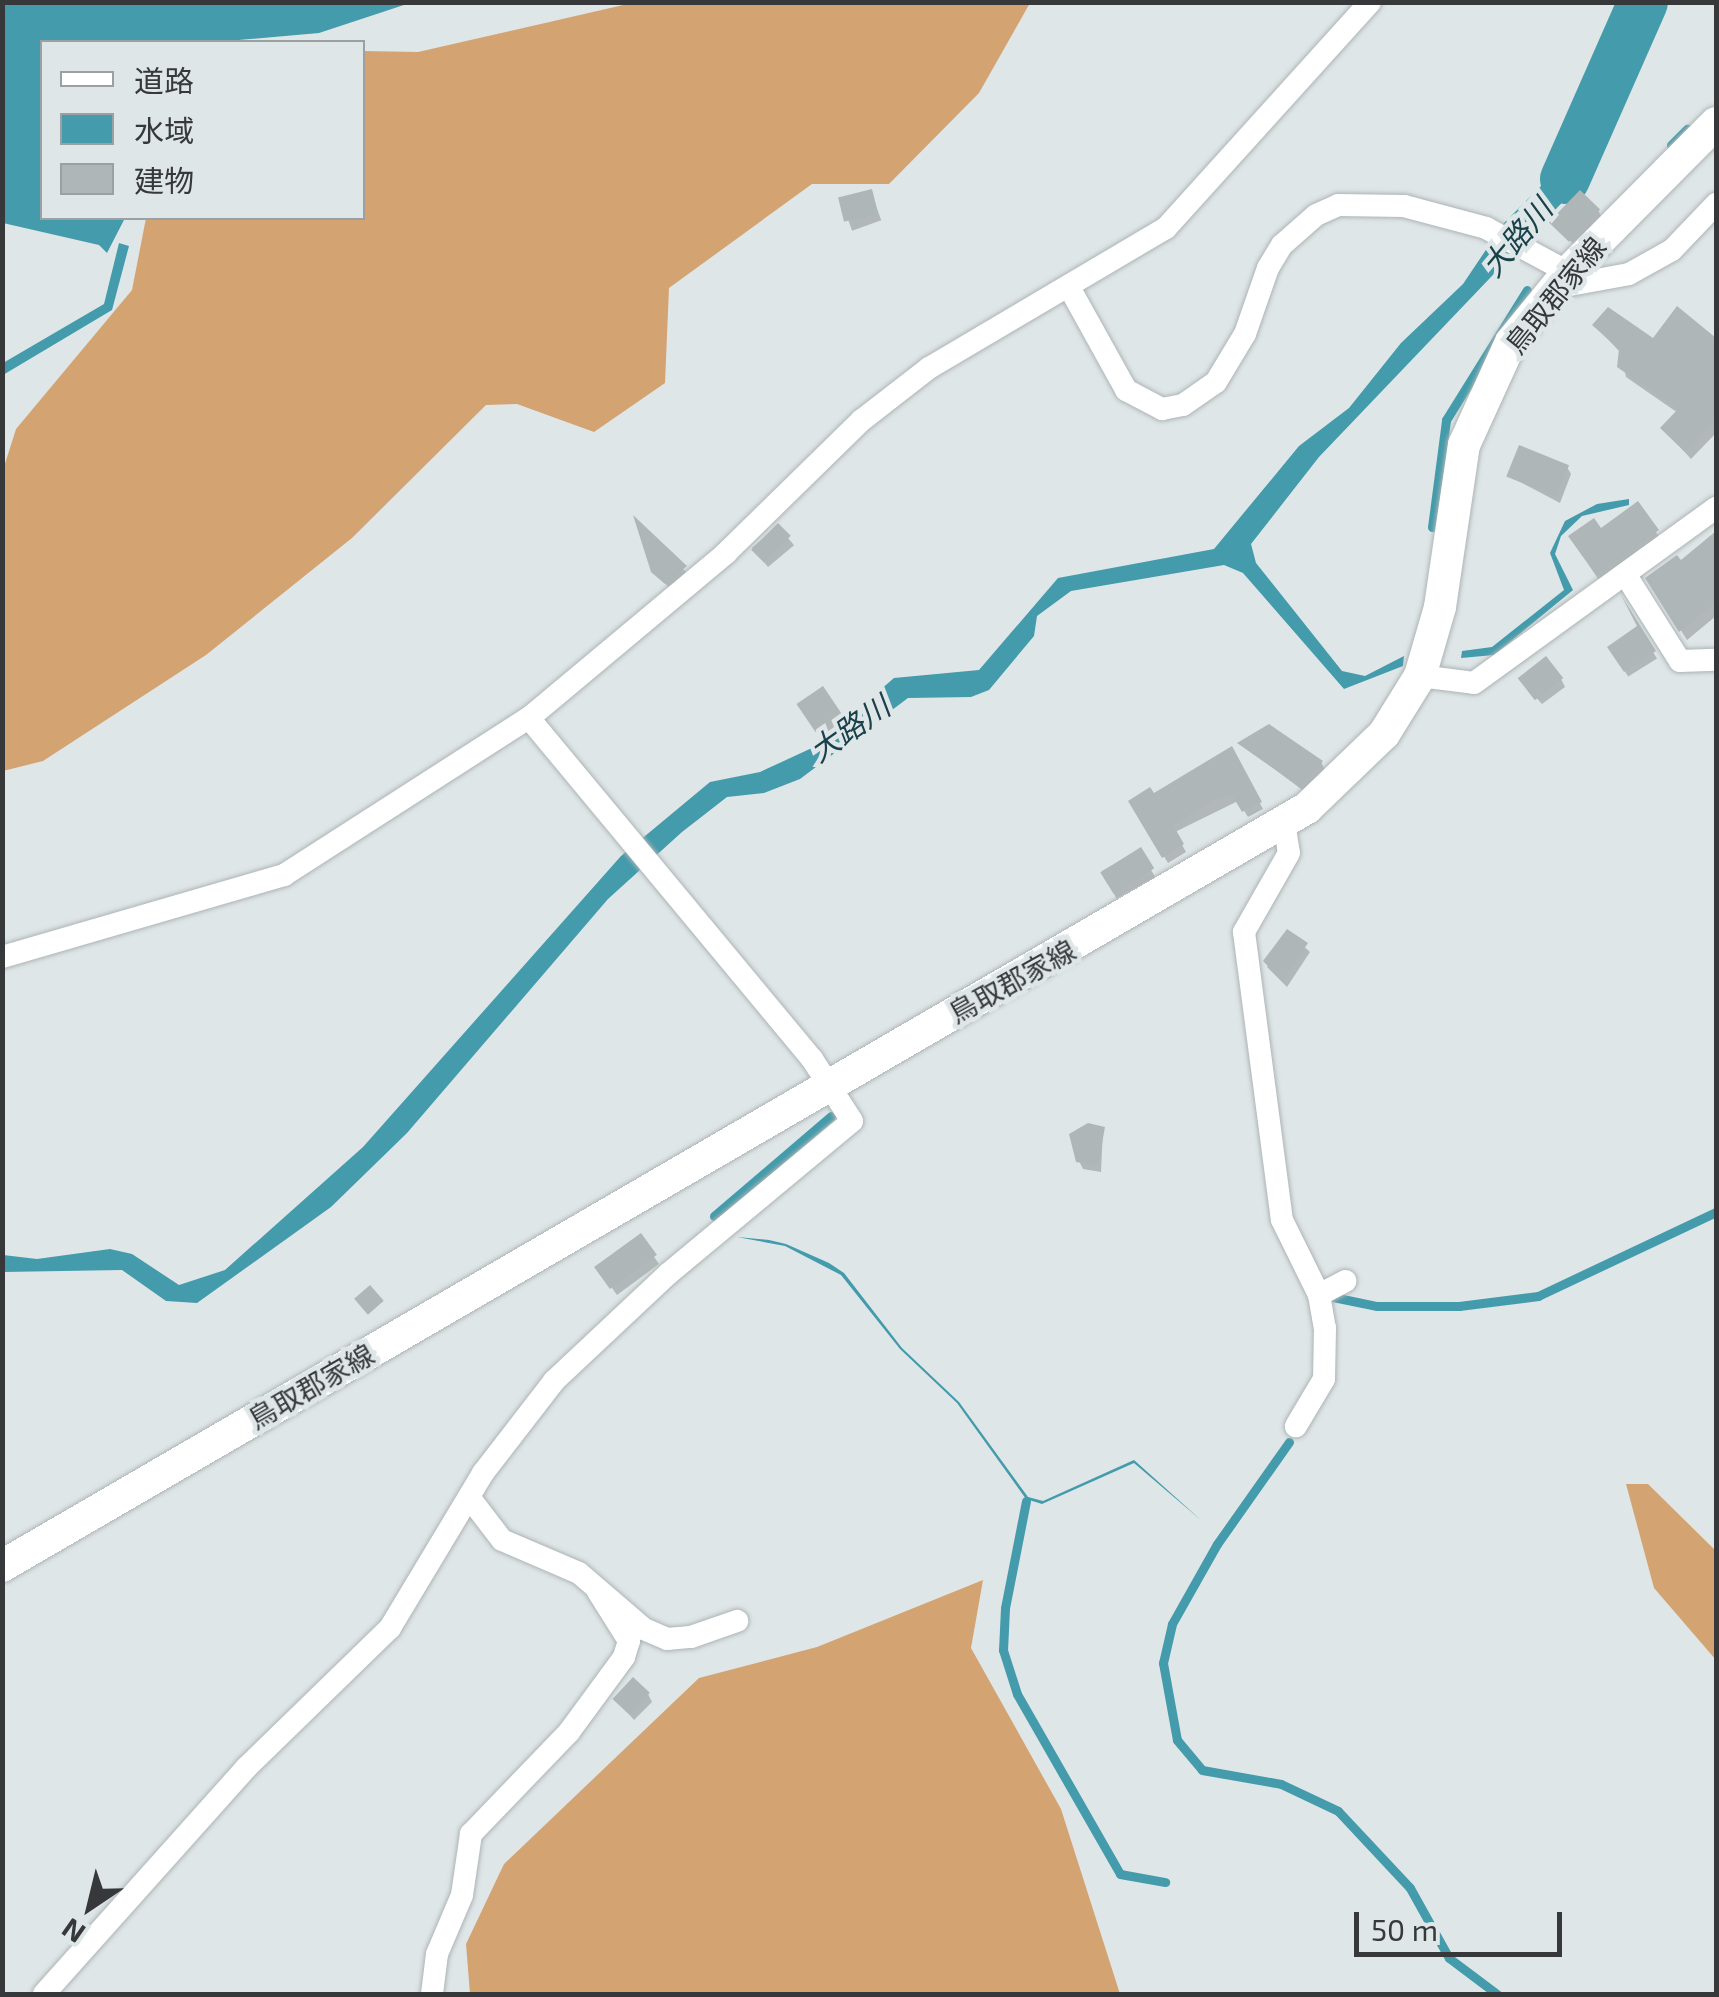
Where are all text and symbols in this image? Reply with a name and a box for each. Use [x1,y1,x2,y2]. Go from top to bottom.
legend [40,40,365,220]
text: 道路 [134,62,194,98]
text: 水域 [134,112,194,148]
text: 建物 [134,162,194,198]
water label: 大路川 [1473,191,1559,283]
street label: 鳥取郡家線 [1498,230,1612,360]
water label: 大路川 [802,687,896,769]
street label: 鳥取郡家線 [943,932,1081,1030]
street label: 鳥取郡家線 [242,1336,380,1436]
north arrow [40,1857,140,1957]
scale bar [1359,1892,1566,1954]
text: 50 m [1371,1911,1438,1947]
text: N [55,1912,91,1951]

